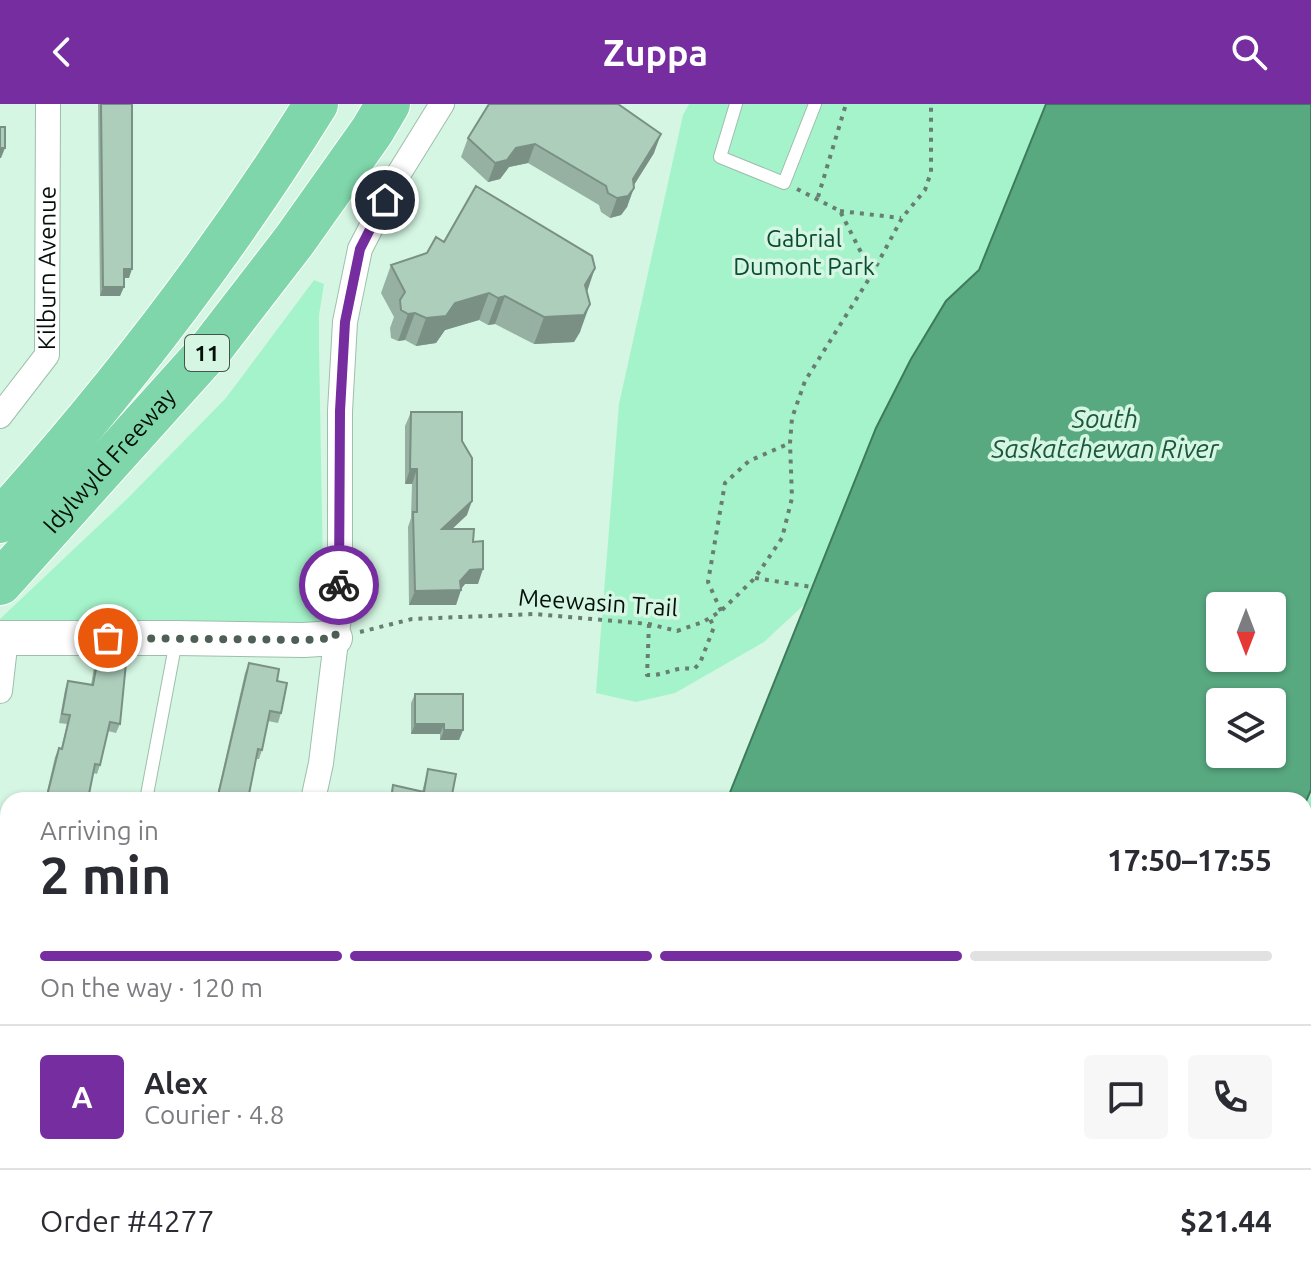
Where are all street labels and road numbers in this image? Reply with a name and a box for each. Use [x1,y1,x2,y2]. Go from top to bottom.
street label: Kilburn Avenue [33,186,61,350]
road number: 11 [185,335,229,371]
street label: Idylwyld Freeway [37,383,181,538]
street label: Meewasin Trail [517,583,679,622]

